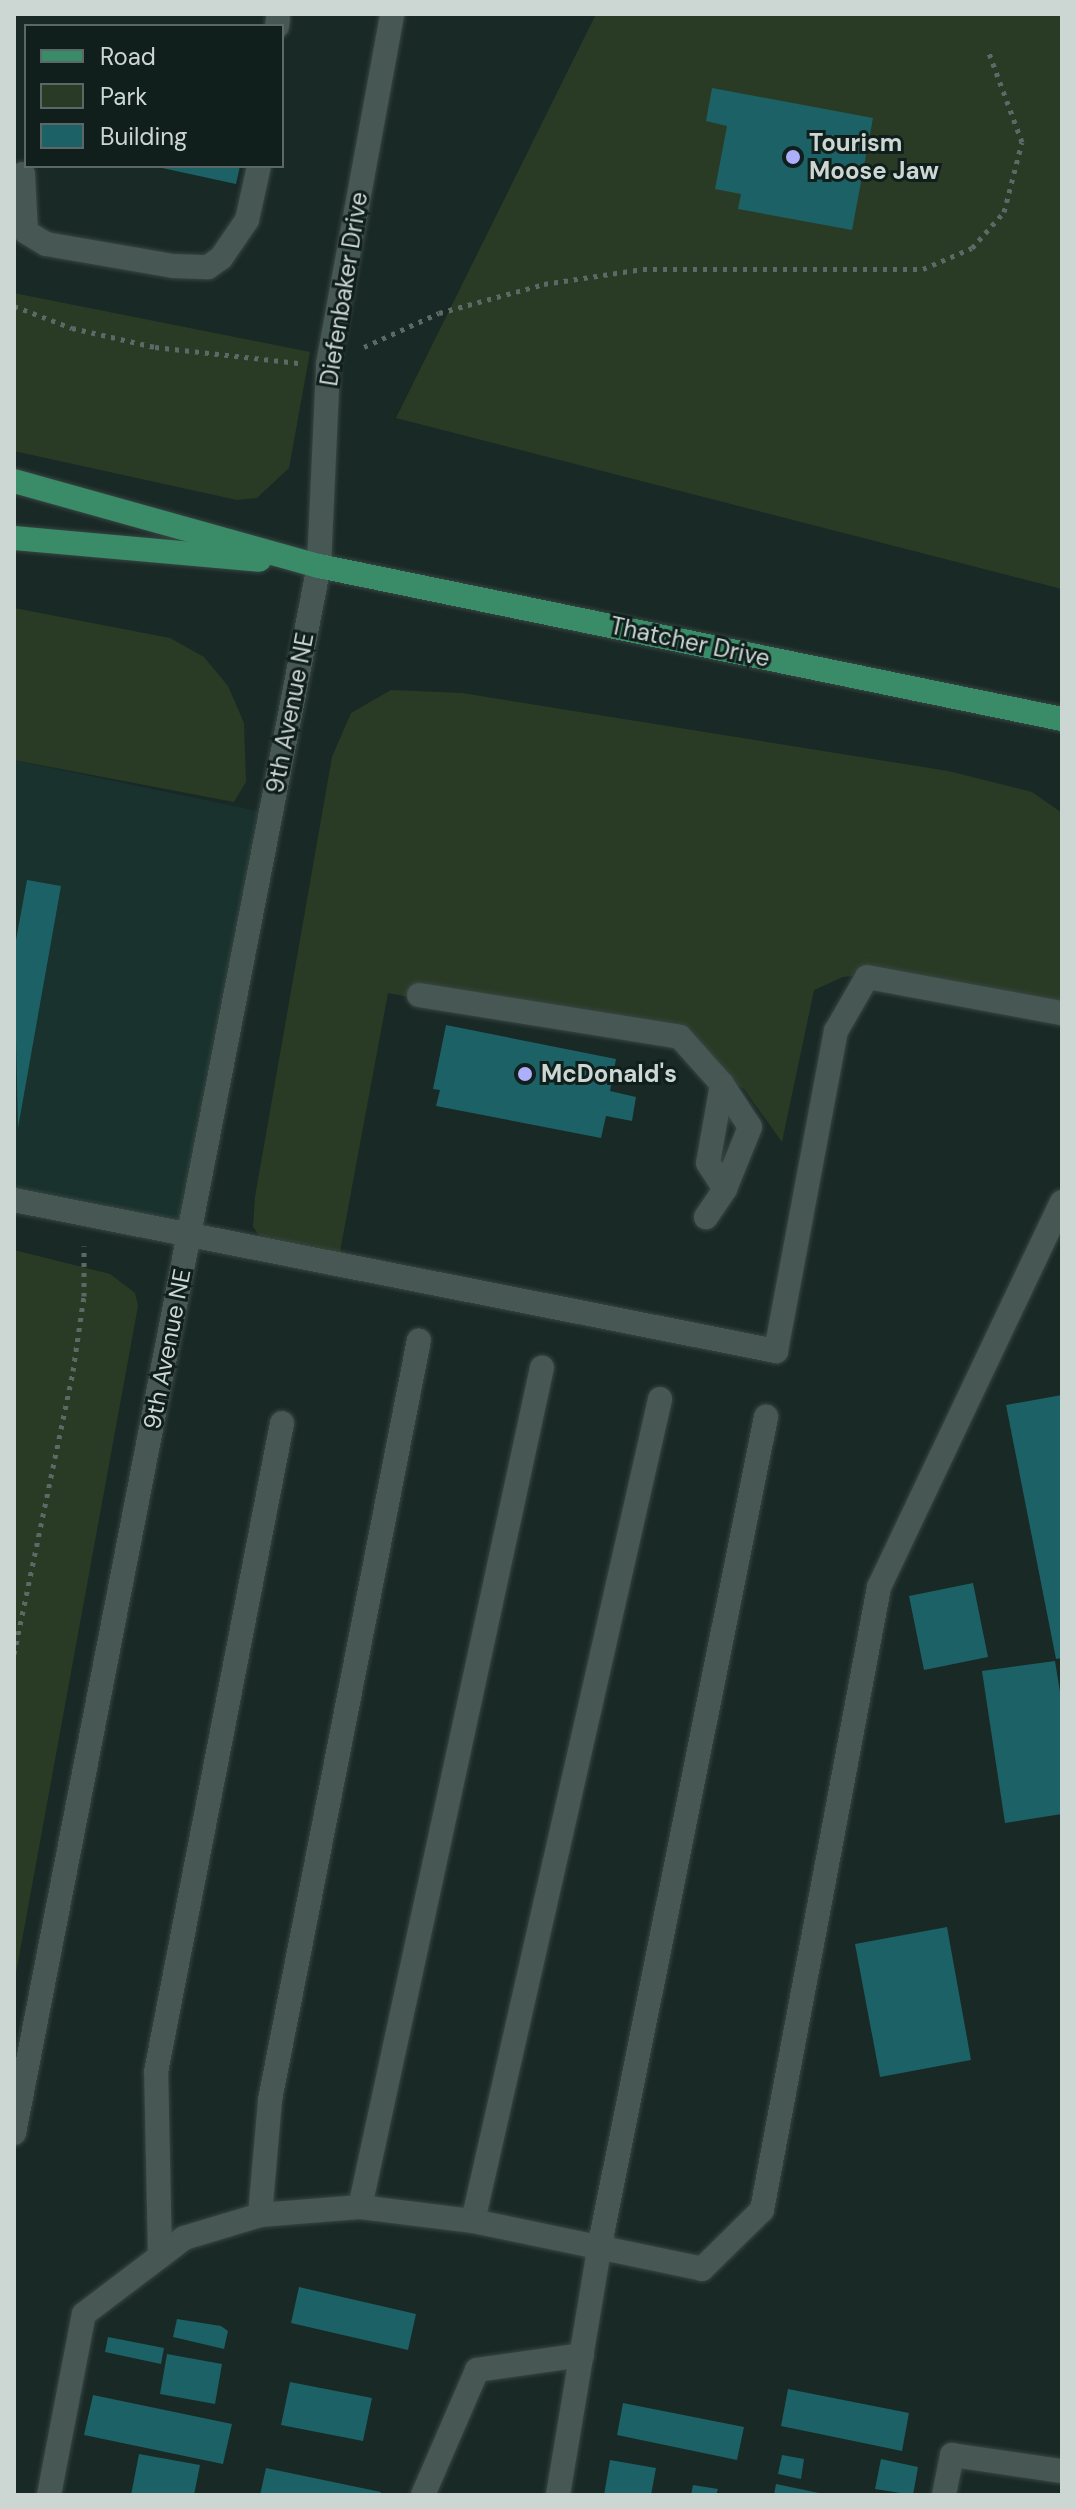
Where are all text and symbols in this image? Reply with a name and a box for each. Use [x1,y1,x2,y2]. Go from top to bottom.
legend [24,24,284,168]
text: Road [100,41,156,72]
text: Park [100,81,147,112]
text: Building [100,121,187,152]
place label: Tourism Moose Jaw [809,129,939,185]
marker: Tourism Moose Jaw [784,148,802,166]
street label: Diefenbaker Drive [314,190,374,388]
street label: Thatcher Drive [608,611,772,673]
street label: 9th Avenue NE [260,630,320,796]
place label: McDonald's [541,1060,677,1088]
marker: McDonald's [516,1065,534,1083]
street label: 9th Avenue NE [137,1266,197,1432]

